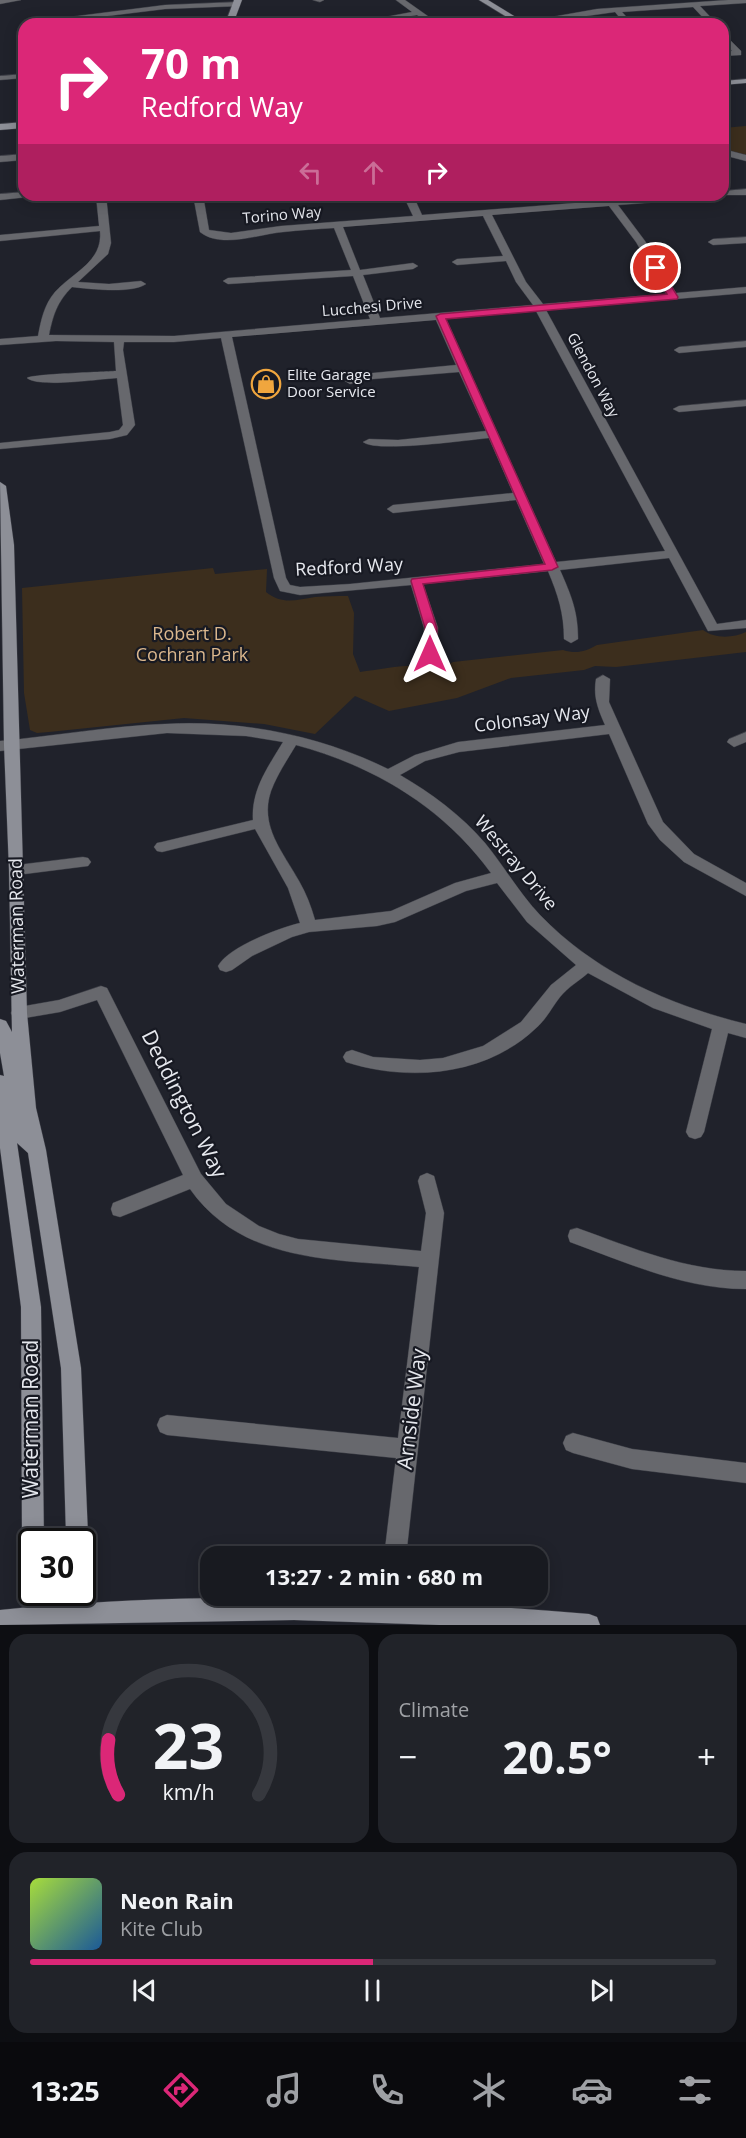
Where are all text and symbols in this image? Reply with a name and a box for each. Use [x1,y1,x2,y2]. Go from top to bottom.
text: 70 m [141,34,241,91]
icon: right [42,42,120,120]
text: Redford Way [141,88,303,125]
icon: left [294,156,327,189]
icon: ahead [357,156,390,189]
icon: right [420,156,453,189]
street label: Torino Way [242,201,323,227]
pin [630,242,681,293]
icon: arrive [639,251,672,284]
street label: Lucchesi Drive [321,292,423,320]
street label: Glendon Way [563,329,625,421]
place label: Elite Garage Door Service [287,364,376,401]
shop icon: Elite Garage Door Service [250,368,282,400]
street label: Redford Way [294,551,404,581]
park label: Robert D. Cochran Park [136,621,249,666]
position arrow [398,622,462,686]
street label: Colonsay Way [473,699,592,737]
street label: Westray Drive [470,810,564,915]
street label: Waterman Road [3,858,29,994]
street label: Deddington Way [136,1025,234,1183]
street label: Waterman Road [16,1340,44,1498]
street label: Arnside Way [390,1346,432,1471]
speed limit sign: 30 [18,1528,96,1606]
text: 13:27 · 2 min · 680 m [265,1561,483,1591]
text: Climate [399,1696,469,1723]
text: 23 [153,1702,224,1787]
text: 20.5° [503,1726,612,1787]
text: − [399,1734,417,1779]
text: + [697,1734,716,1779]
text: km/h [163,1778,215,1807]
text: Neon Rain [120,1885,234,1915]
text: Kite Club [120,1915,203,1942]
icon: previous [128,1974,161,2007]
icon: pause [356,1974,389,2007]
icon: next [585,1974,618,2007]
icon: directions [160,2069,202,2111]
icon: music [263,2069,305,2111]
icon: phone [366,2069,408,2111]
icon: climate [468,2069,510,2111]
icon: car [571,2069,613,2111]
icon: filters [674,2069,716,2111]
text: 13:25 [30,2072,100,2109]

